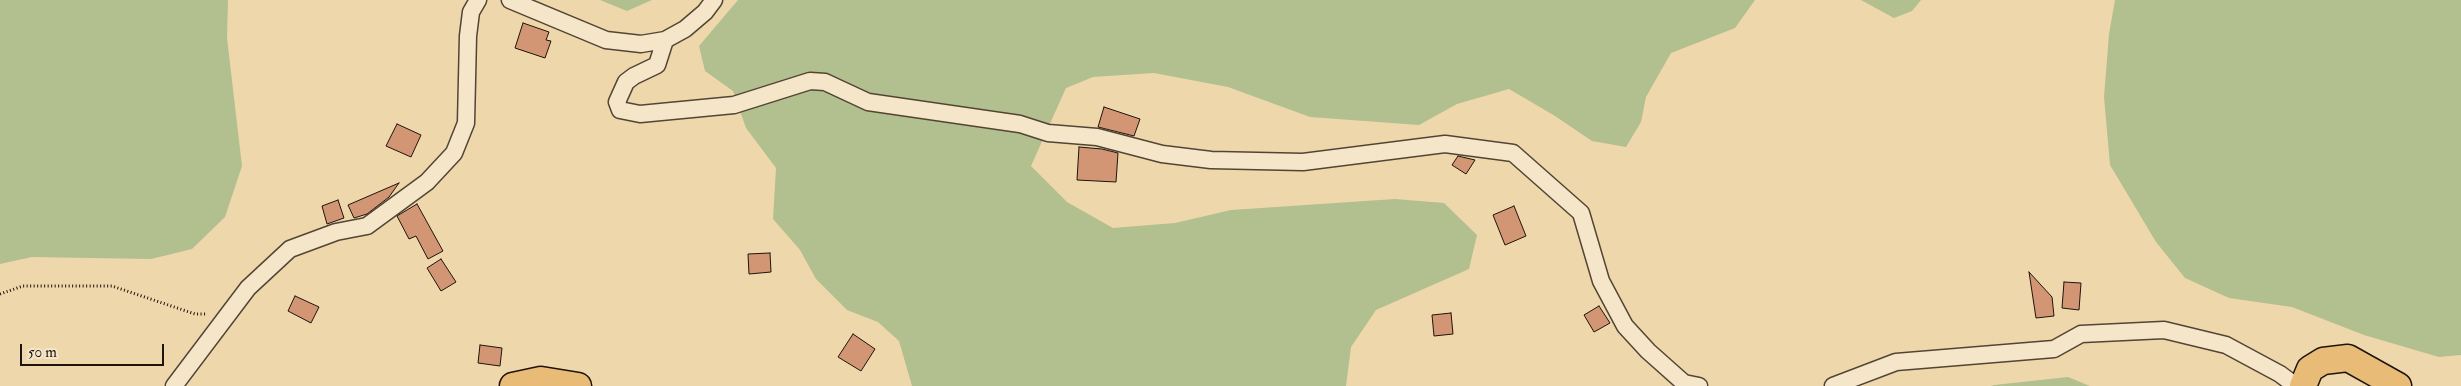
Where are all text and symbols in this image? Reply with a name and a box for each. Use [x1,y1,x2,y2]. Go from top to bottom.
scale bar [22,334,166,366]
text: 50 m [28,343,57,362]

